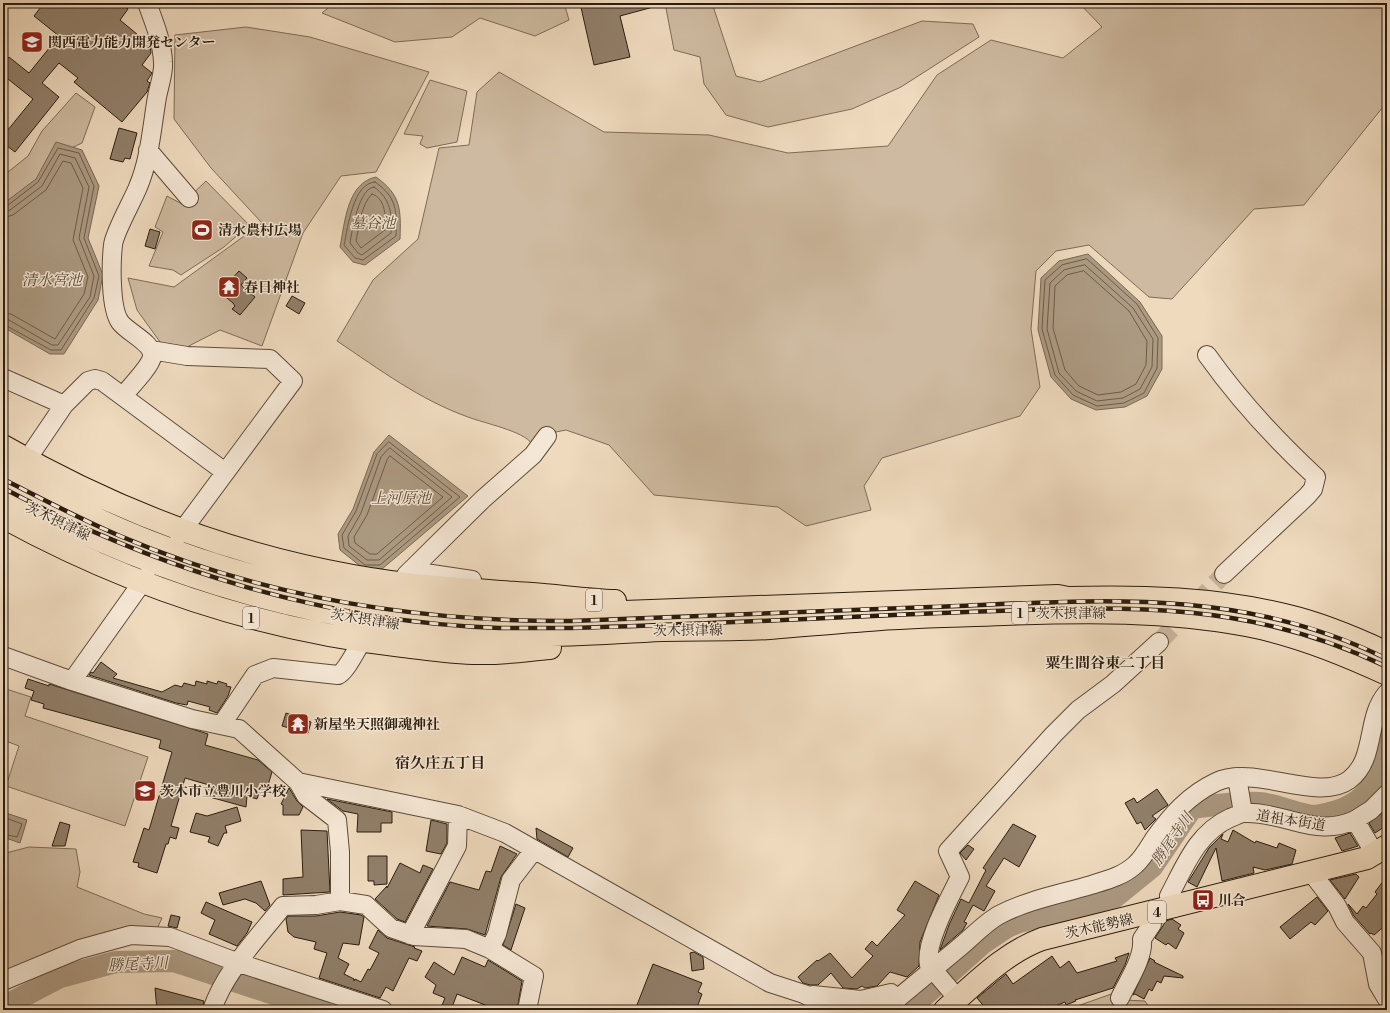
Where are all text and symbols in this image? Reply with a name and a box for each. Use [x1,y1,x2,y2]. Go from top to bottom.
school or university icon: 関西電力能力開発センター [19,29,45,55]
place label: 関西電力能力開発センター [48,34,215,52]
water label: 墓谷池 [350,214,397,233]
sports icon: 清水農村広場 [189,217,215,243]
place label: 清水農村広場 [218,222,302,240]
water label: 清水宮池 [22,271,84,290]
temple icon: 春日神社 [216,274,242,300]
place label: 春日神社 [244,279,300,297]
water label: 上河原池 [371,489,433,508]
street label: 茨木摂津線 [22,498,93,545]
road number: 1 [586,589,602,611]
road number: 1 [1012,602,1028,624]
street label: 茨木摂津線 [1036,605,1106,623]
street label: 茨木摂津線 [329,606,401,634]
road number: 1 [243,607,259,629]
street label: 茨木摂津線 [653,621,723,641]
district label: 粟生間谷東二丁目 [1045,654,1165,673]
temple icon: 新屋坐天照御魂神社 [285,711,311,737]
place label: 新屋坐天照御魂神社 [314,716,440,734]
district label: 宿久庄五丁目 [395,754,485,773]
school or university icon: 茨木市立豊川小学校 [132,778,158,804]
place label: 茨木市立豊川小学校 [160,783,286,801]
street label: 道祖本街道 [1255,807,1327,835]
water label: 勝尾寺川 [1147,808,1199,869]
bus stop icon: 川合 [1190,887,1216,913]
place label: 川合 [1218,892,1246,910]
road number: 4 [1148,901,1166,923]
street label: 茨木能勢線 [1063,910,1135,944]
water label: 勝尾寺川 [108,953,170,976]

